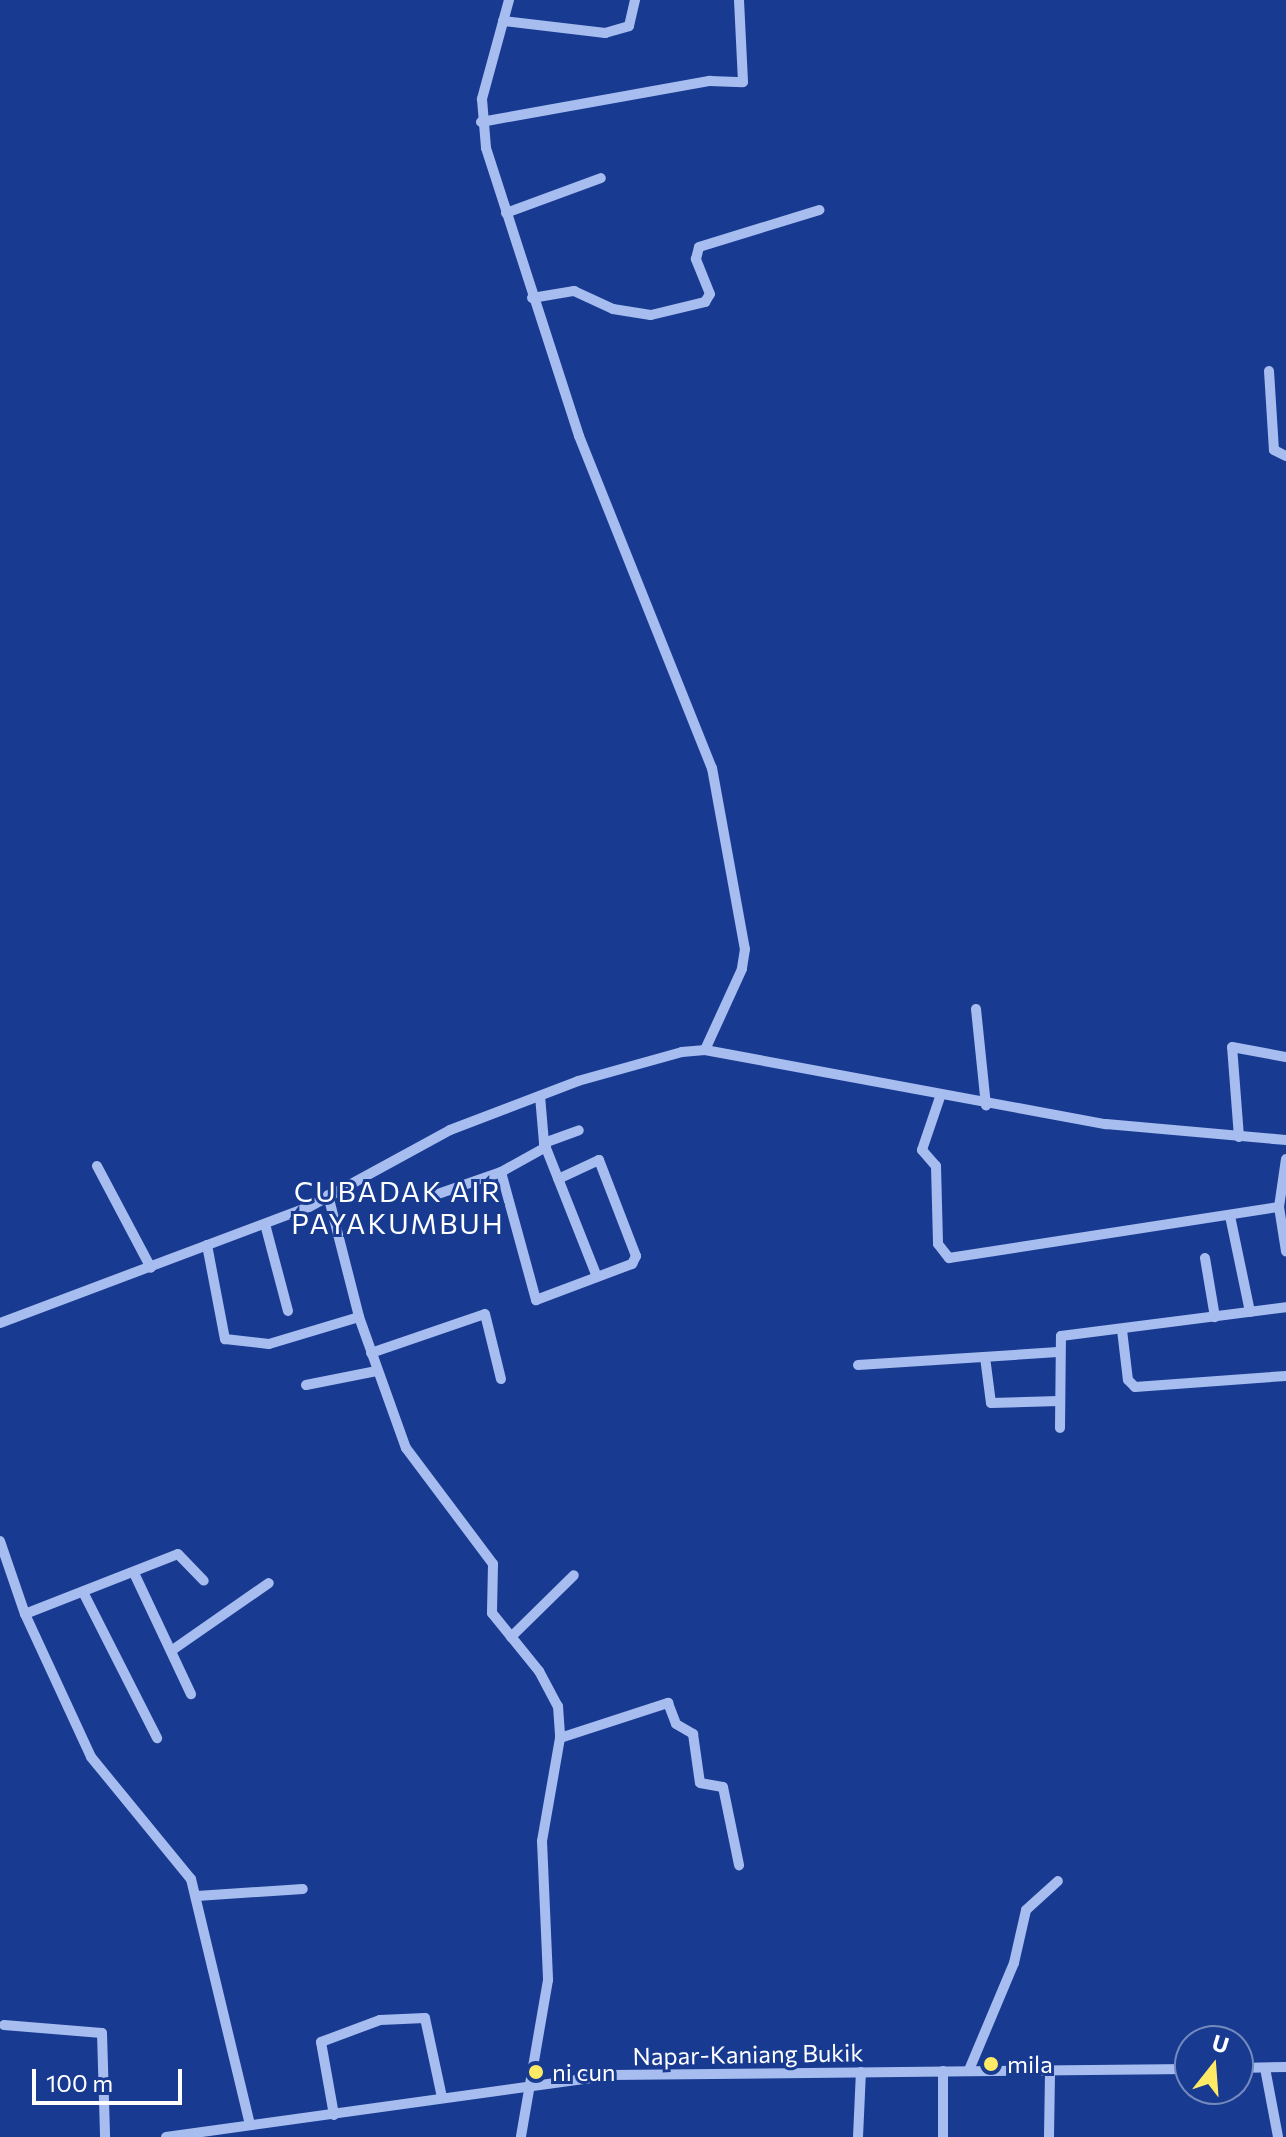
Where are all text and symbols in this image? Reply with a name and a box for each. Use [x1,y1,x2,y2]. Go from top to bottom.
district label: CUBADAK AIR PAYAKUMBUH [291,1174,505,1240]
north arrow [1174,2025,1254,2105]
text: U [1209,2028,1232,2059]
street label: Napar-Kaniang Bukik [632,2038,864,2070]
place label: mila [1007,2050,1053,2078]
scale bar [36,2053,186,2103]
marker: mila [982,2055,1000,2073]
place label: ni cun [552,2058,616,2086]
marker: ni cun [527,2063,545,2081]
text: 100 m [46,2068,113,2097]

